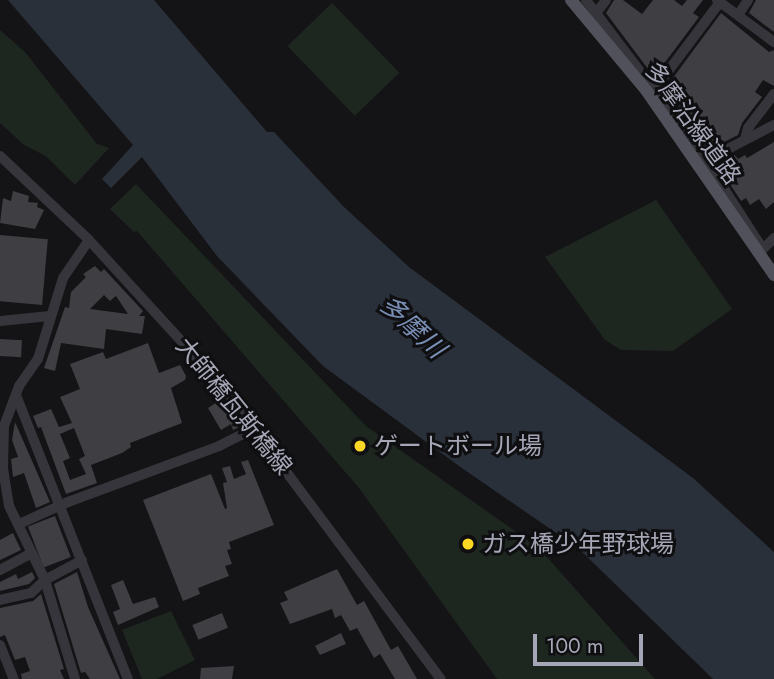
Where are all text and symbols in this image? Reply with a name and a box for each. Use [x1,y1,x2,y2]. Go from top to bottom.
street label: 多摩沿線道路 [639,56,747,190]
water label: 多摩川 [373,289,451,365]
street label: 大師橋瓦斯橋線 [170,332,298,480]
place label: ゲートボール場 [374,432,542,460]
marker: ゲートボール場 [352,438,368,454]
place label: ガス橋少年野球場 [482,530,674,558]
marker: ガス橋少年野球場 [460,536,476,552]
scale bar [536,620,646,664]
text: 100 m [546,631,603,661]

